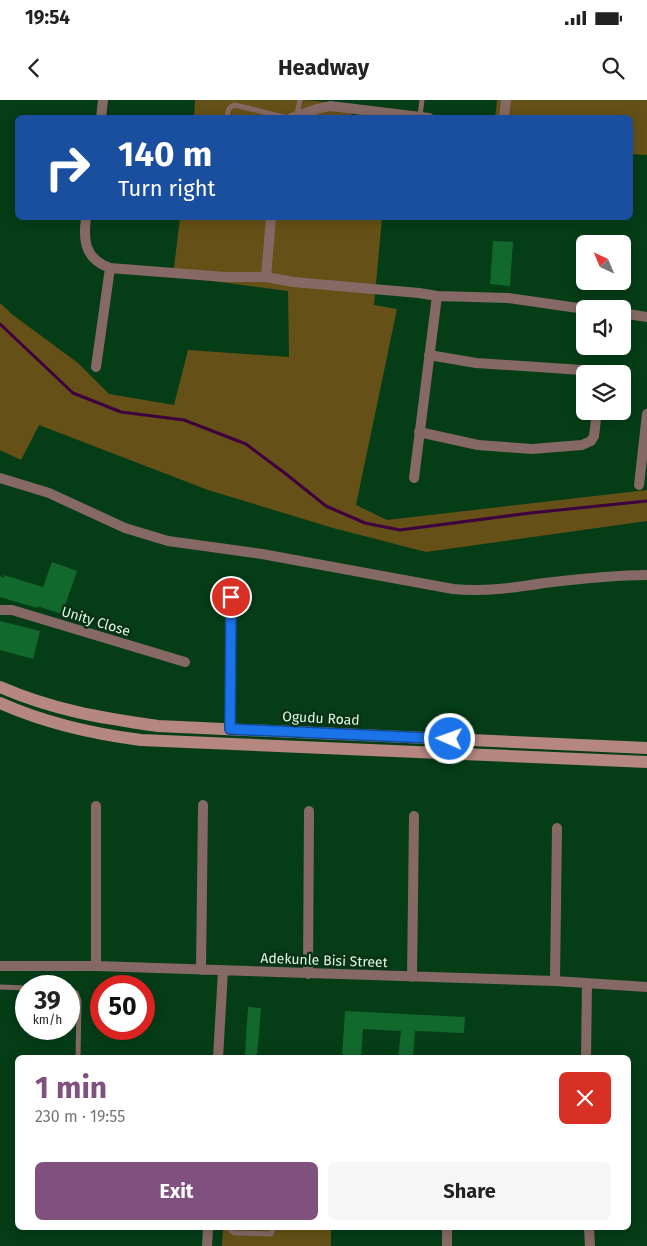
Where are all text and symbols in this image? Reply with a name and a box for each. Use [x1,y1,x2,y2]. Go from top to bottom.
text: 19:54 [25,6,70,29]
icon: back [20,54,48,82]
text: Headway [278,54,369,81]
icon: search [599,54,627,82]
text: 140 m [118,133,212,175]
icon: right [35,135,100,200]
text: Turn right [118,175,215,202]
north arrow [576,235,631,290]
map controls [576,235,631,420]
button: sound [576,300,631,355]
button: layers [576,365,631,420]
pin [210,576,252,618]
icon: arrive [217,583,245,611]
street label: Unity Close [59,603,132,640]
street label: Ogudu Road [282,708,360,729]
position arrow [423,712,475,764]
street label: Adekunle Bisi Street [260,950,389,971]
speed limit sign: 50 [90,975,155,1040]
text: 39 [34,986,61,1016]
text: km/h [33,1013,62,1027]
text: 1 min [35,1070,107,1106]
button: close [559,1072,611,1124]
text: 230 m · 19:55 [35,1107,125,1126]
button: Exit [35,1162,318,1220]
button: Share [328,1162,611,1220]

